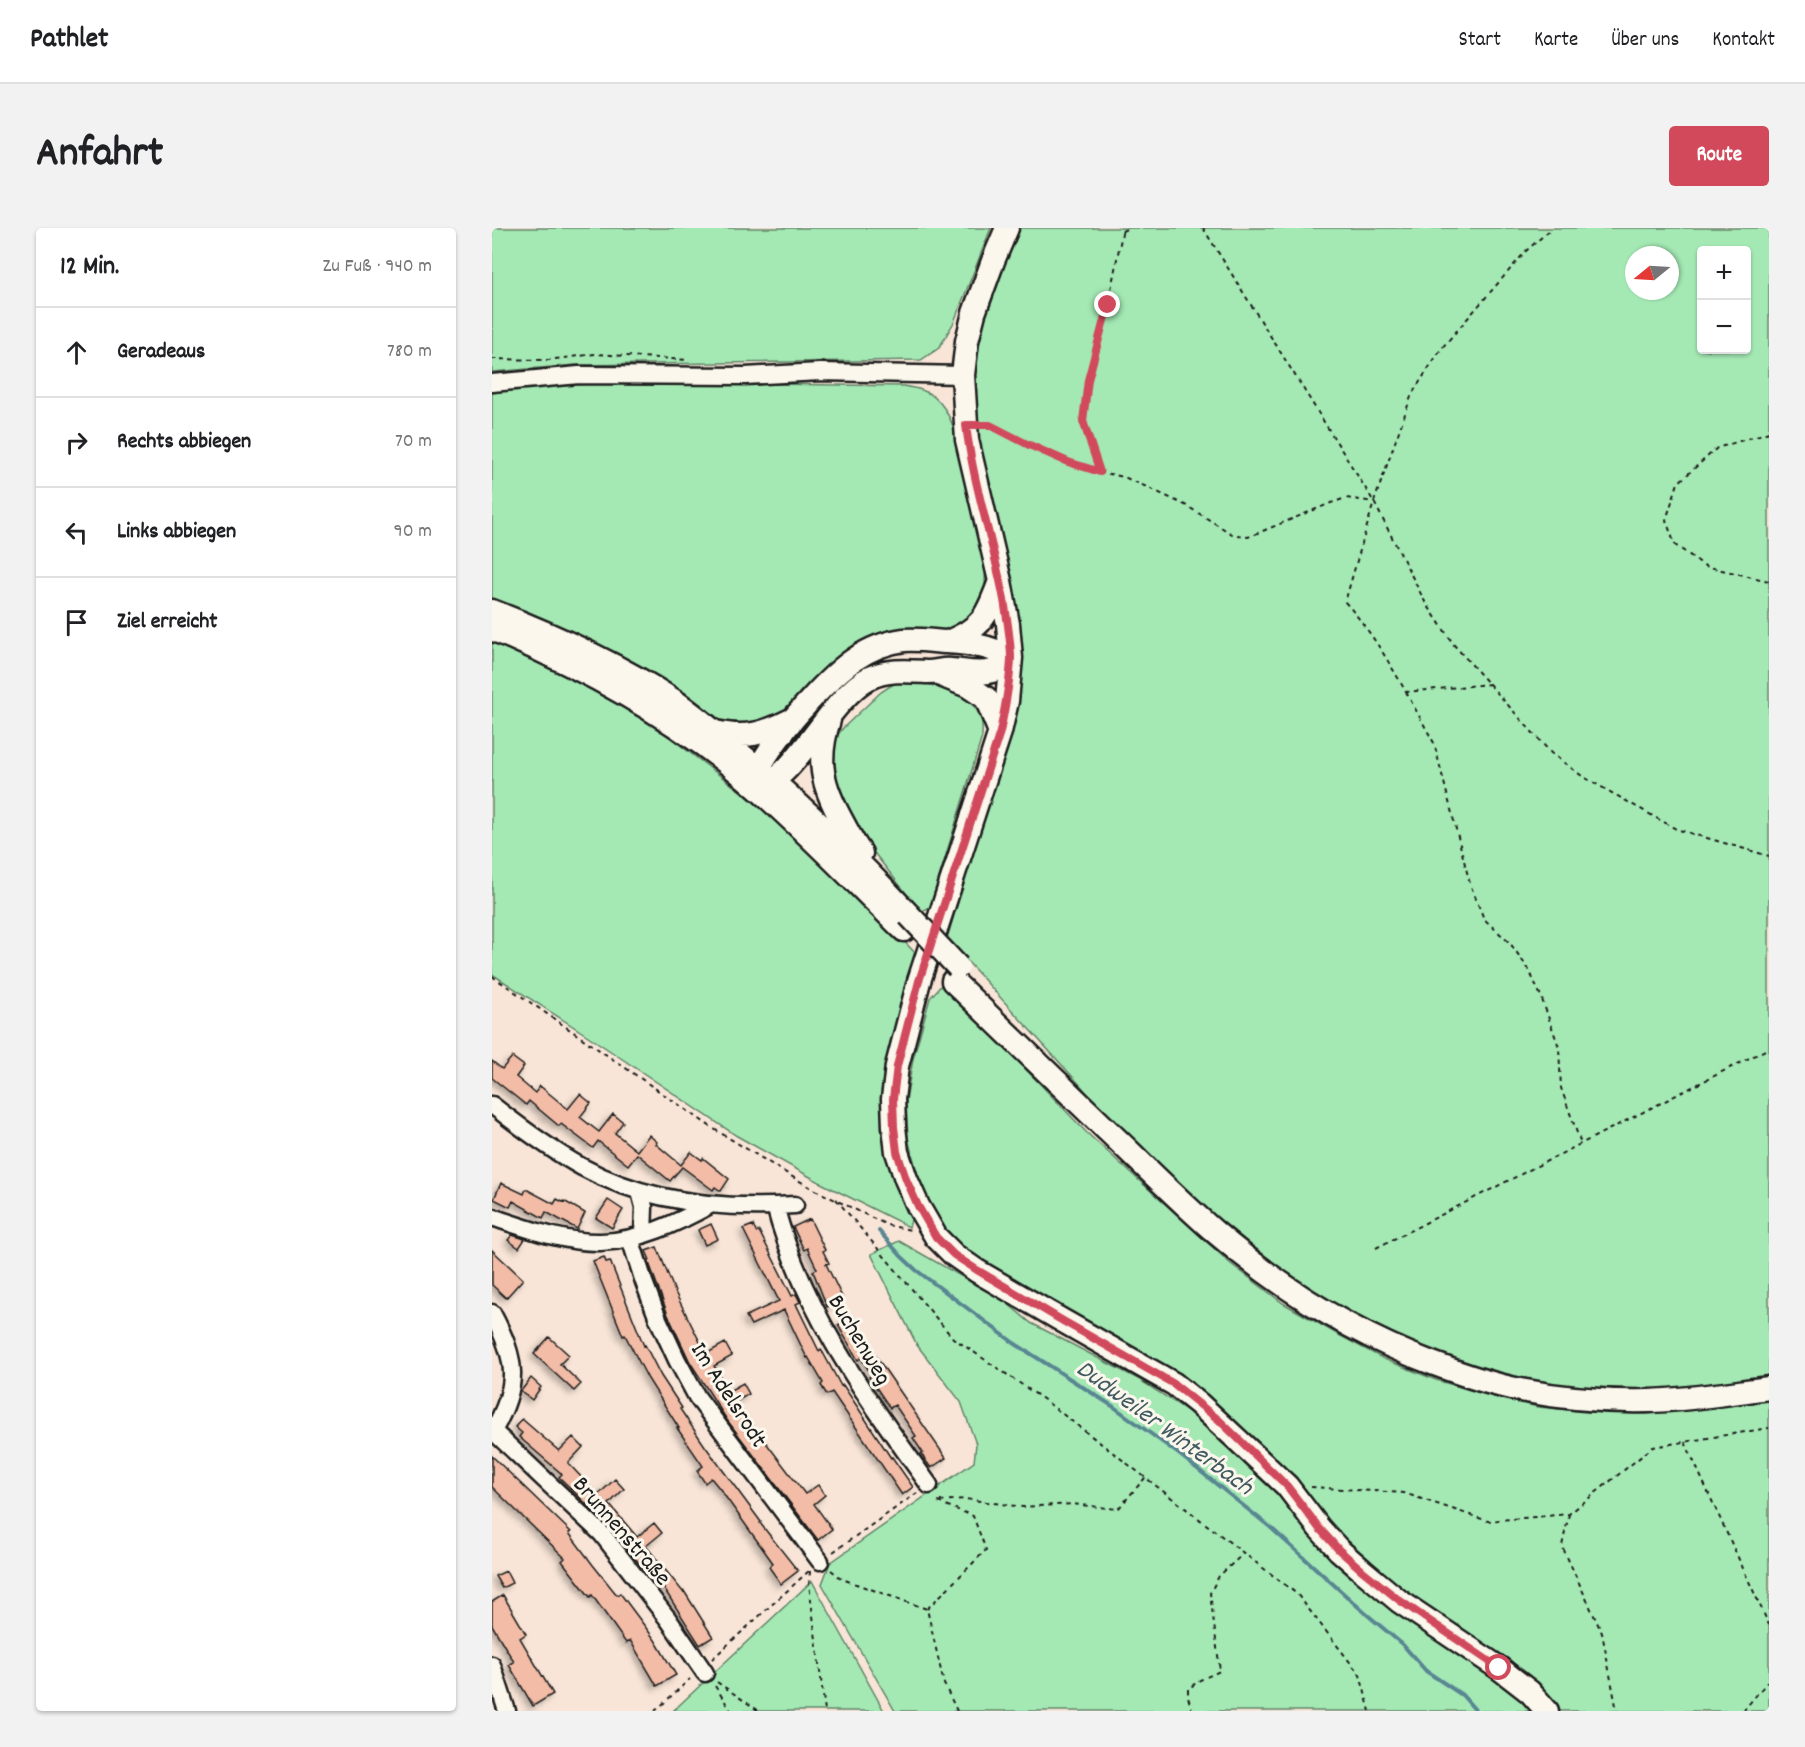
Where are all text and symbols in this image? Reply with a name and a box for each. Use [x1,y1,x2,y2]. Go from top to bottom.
text: Pathlet [30,21,108,61]
text: Start [1459,26,1501,56]
text: Karte [1534,26,1578,56]
text: Über uns [1611,26,1679,56]
text: Kontakt [1712,26,1775,56]
text: Anfahrt [36,126,163,186]
button: Route [1669,126,1769,186]
north arrow [1625,246,1679,300]
map controls [1697,246,1751,354]
button: + [1697,246,1751,300]
text: 12 Min. [60,249,119,286]
text: Zu Fuß · 940 m [323,253,432,281]
route end [1094,291,1120,317]
button: − [1697,300,1751,354]
icon: ahead [60,336,93,369]
text: Geradeaus [117,337,205,368]
text: 780 m [387,338,432,366]
icon: right [60,426,93,459]
text: Rechts abbiegen [117,427,251,458]
text: 70 m [395,428,432,456]
icon: left [60,516,93,549]
text: Links abbiegen [117,517,236,548]
text: 90 m [394,518,432,546]
icon: arrive [60,606,93,639]
text: Ziel erreicht [117,607,217,638]
street label: Buchenweg [818,1289,899,1392]
street label: Im Adelsrodt [681,1336,774,1455]
water label: Dudweiler Winterbach [1068,1352,1261,1506]
street label: Brunnenstraße [563,1470,678,1594]
route start [1485,1654,1511,1680]

